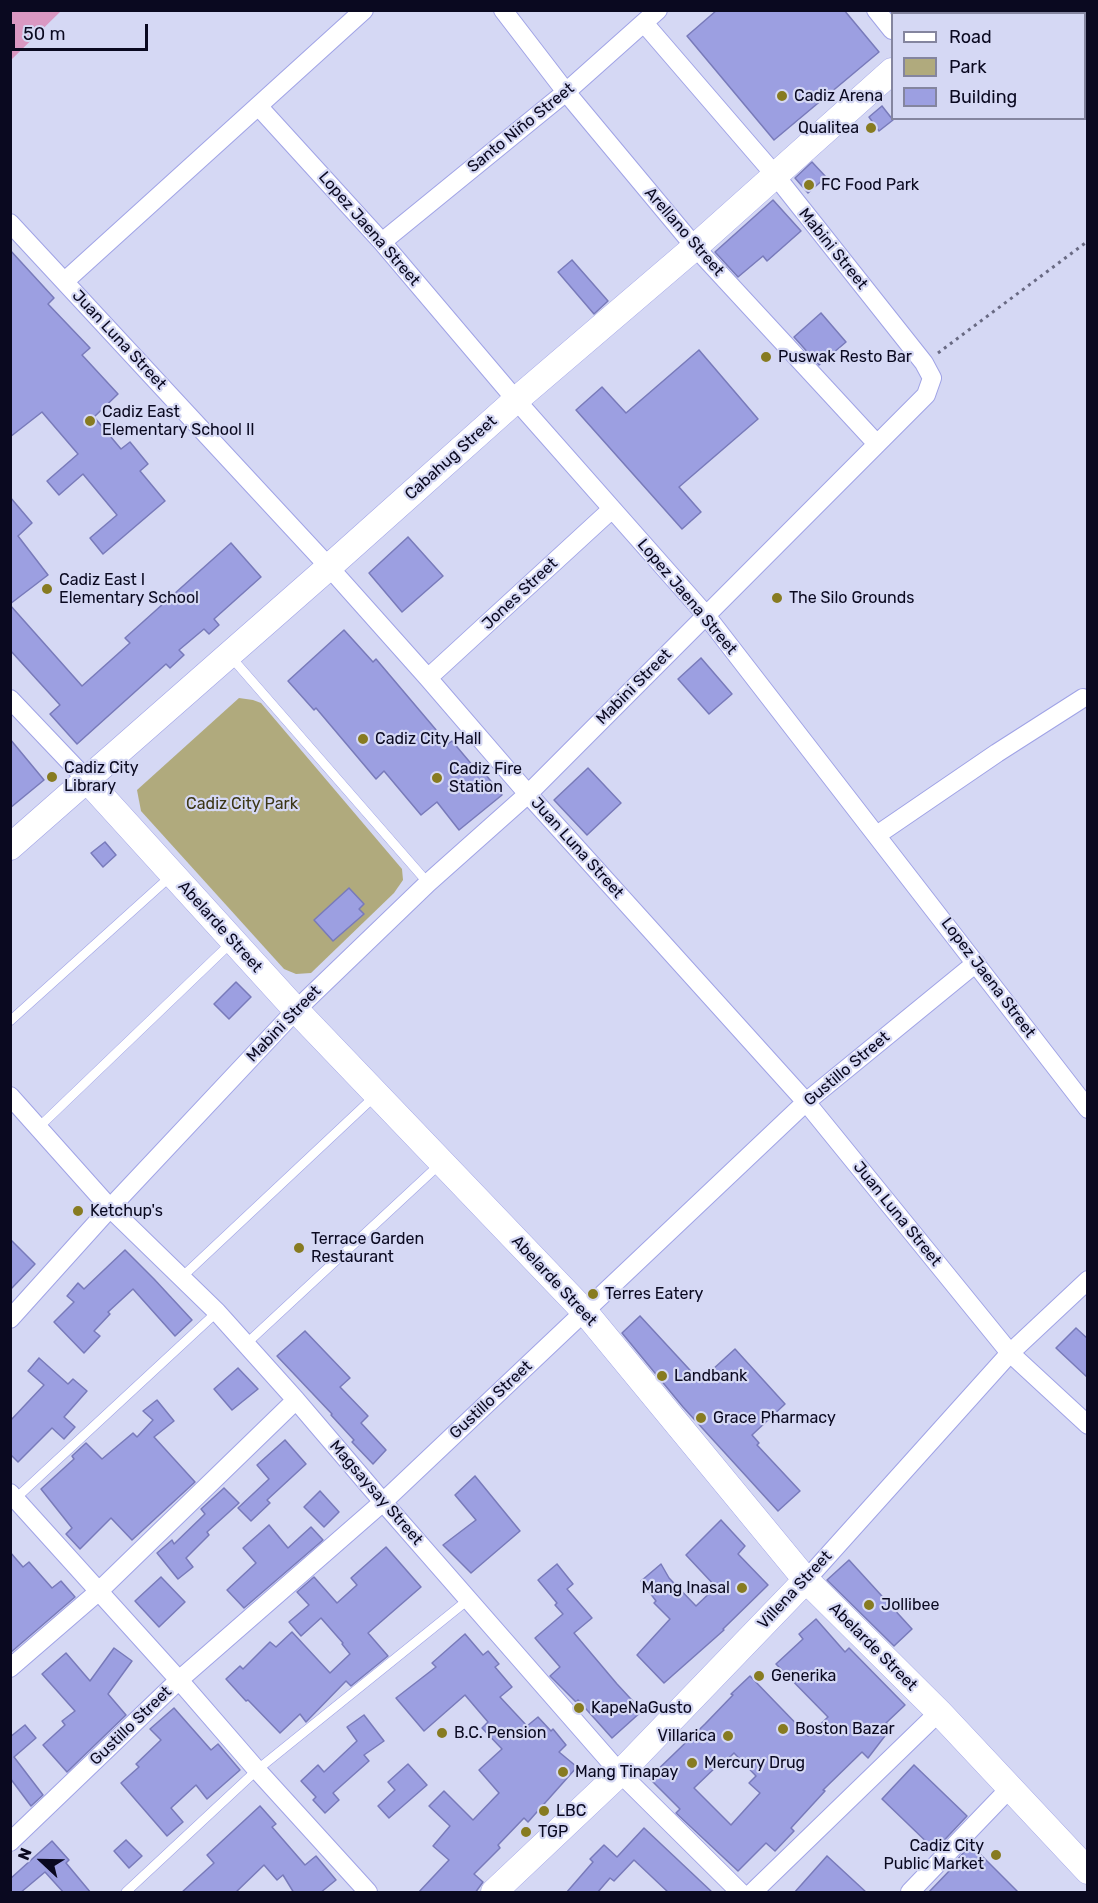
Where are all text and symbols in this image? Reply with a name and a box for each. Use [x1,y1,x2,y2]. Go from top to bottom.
scale bar [15,12,152,50]
legend [891,12,1086,120]
text: 50 m [23,23,66,45]
text: Road [949,26,992,48]
text: Park [949,56,986,78]
street label: Santo Niño Street [464,79,578,177]
place label: Cadiz Arena [794,86,883,106]
text: Building [949,86,1017,108]
marker: Cadiz Arena [775,89,789,103]
place label: Qualitea [798,118,859,138]
marker: Qualitea [864,121,878,135]
street label: Lopez Jaena Street [314,168,424,290]
place label: FC Food Park [821,175,919,195]
marker: FC Food Park [802,178,816,192]
street label: Arellano Street [640,184,728,280]
street label: Mabini Street [794,205,872,293]
street label: Juan Luna Street [68,286,170,394]
place label: Puswak Resto Bar [778,347,912,367]
marker: Puswak Resto Bar [759,350,773,364]
place label: Cadiz East Elementary School II [102,402,255,440]
street label: Cabahug Street [401,412,501,504]
marker: Cadiz East Elementary School II [83,414,97,428]
street label: Lopez Jaena Street [633,535,741,659]
street label: Jones Street [478,554,562,634]
place label: Cadiz East I Elementary School [59,570,199,608]
marker: Cadiz East I Elementary School [40,582,54,596]
place label: The Silo Grounds [789,588,914,608]
marker: The Silo Grounds [770,591,784,605]
street label: Mabini Street [592,645,676,729]
place label: Cadiz City Hall [375,729,482,749]
marker: Cadiz City Hall [356,732,370,746]
place label: Cadiz City Library [64,758,139,796]
place label: Cadiz Fire Station [449,759,522,797]
marker: Cadiz City Library [45,770,59,784]
marker: Cadiz Fire Station [430,771,444,785]
park label: Cadiz City Park [186,794,298,814]
street label: Juan Luna Street [527,794,627,902]
street label: Abelarde Street [174,877,266,977]
street label: Lopez Jaena Street [937,914,1039,1042]
street label: Mabini Street [243,982,325,1066]
street label: Gustillo Street [800,1028,894,1110]
street label: Juan Luna Street [849,1158,945,1270]
place label: Ketchup's [90,1201,163,1221]
marker: Ketchup's [71,1204,85,1218]
place label: Terrace Garden Restaurant [311,1229,424,1267]
street label: Abelarde Street [507,1232,601,1330]
marker: Terrace Garden Restaurant [292,1241,306,1255]
place label: Terres Eatery [605,1284,703,1304]
marker: Terres Eatery [586,1287,600,1301]
street label: Gustillo Street [446,1357,536,1443]
place label: Landbank [674,1366,747,1386]
marker: Landbank [655,1369,669,1383]
place label: Grace Pharmacy [713,1408,836,1428]
marker: Grace Pharmacy [694,1411,708,1425]
street label: Magsaysay Street [325,1437,427,1549]
street label: Villena Street [754,1547,836,1633]
place label: Mang Inasal [642,1578,730,1598]
marker: Mang Inasal [735,1581,749,1595]
place label: Jollibee [881,1595,939,1615]
marker: Jollibee [862,1598,876,1612]
street label: Abelarde Street [825,1599,921,1695]
place label: Generika [771,1666,836,1686]
marker: Generika [752,1669,766,1683]
street label: Gustillo Street [86,1682,176,1770]
place label: KapeNaGusto [591,1698,692,1718]
marker: KapeNaGusto [572,1701,586,1715]
place label: Boston Bazar [795,1719,895,1739]
marker: Boston Bazar [776,1722,790,1736]
place label: B.C. Pension [454,1723,546,1743]
marker: B.C. Pension [435,1726,449,1740]
place label: Villarica [657,1726,716,1746]
marker: Villarica [721,1729,735,1743]
place label: Mercury Drug [704,1753,805,1773]
marker: Mercury Drug [685,1756,699,1770]
place label: Mang Tinapay [575,1762,678,1782]
marker: Mang Tinapay [556,1765,570,1779]
place label: LBC [556,1801,586,1821]
marker: LBC [537,1804,551,1818]
place label: TGP [538,1822,568,1842]
marker: TGP [519,1825,533,1839]
north arrow [12,1831,72,1891]
place label: Cadiz City Public Market [883,1836,984,1874]
text: N [14,1845,36,1863]
marker: Cadiz City Public Market [989,1848,1003,1862]

